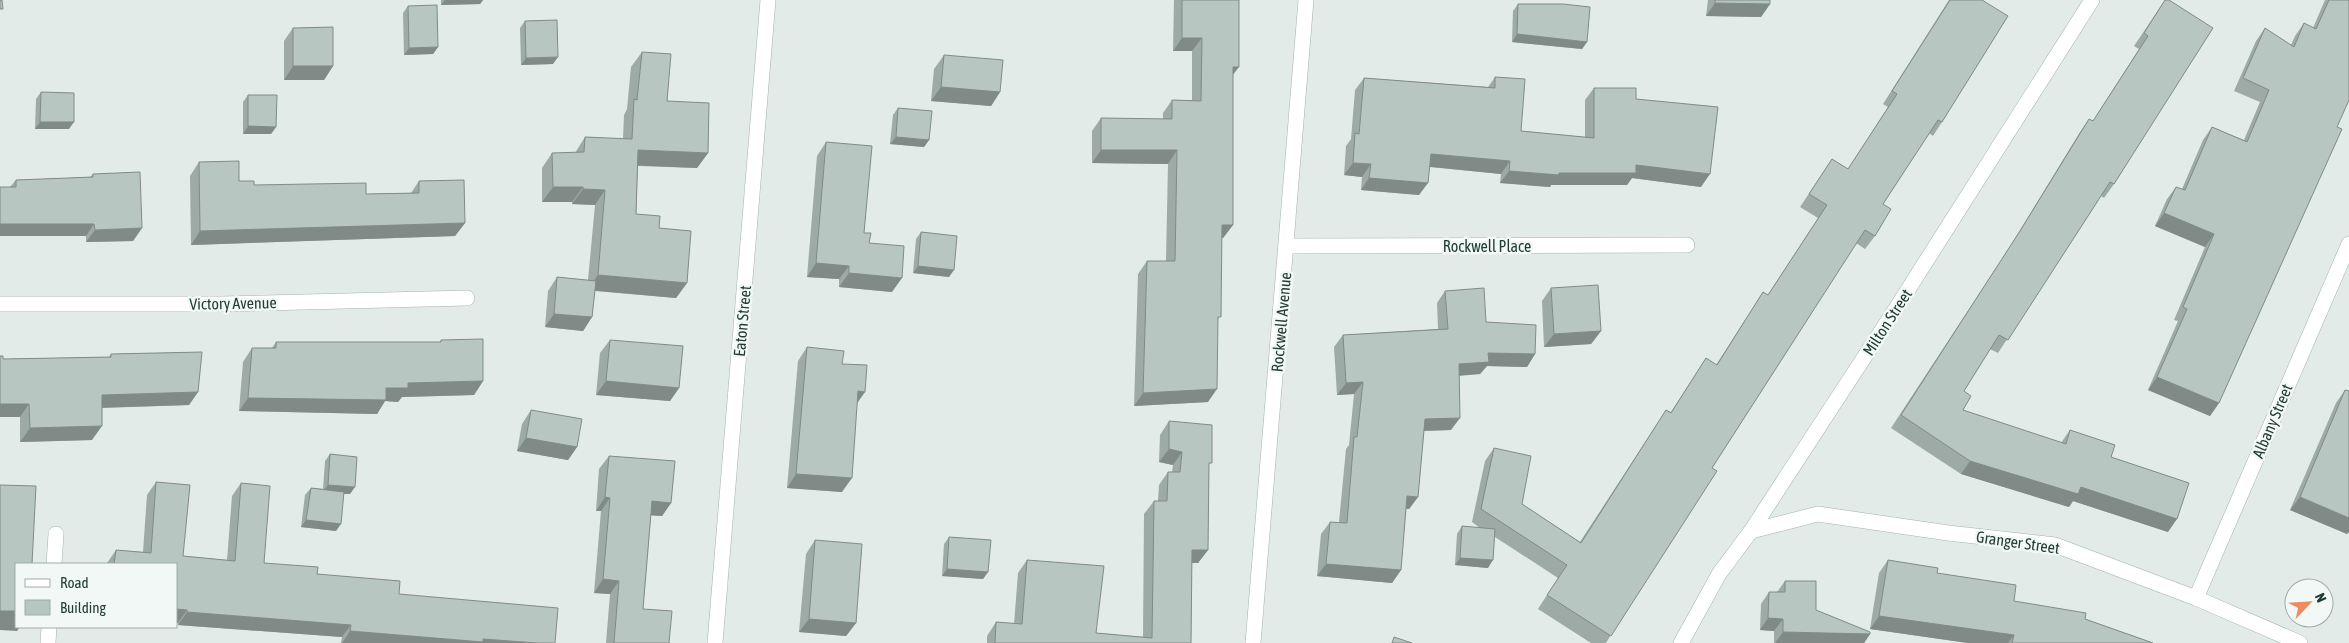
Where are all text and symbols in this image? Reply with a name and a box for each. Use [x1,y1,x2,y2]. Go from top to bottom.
street label: Rockwell Place [1443,237,1531,255]
street label: Rockwell Avenue [1268,271,1294,373]
street label: Eaton Street [730,284,754,357]
street label: Milton Street [1859,285,1915,359]
street label: Victory Avenue [189,293,277,314]
street label: Albany Street [2248,381,2297,461]
street label: Granger Street [1975,527,2061,558]
legend [15,563,178,628]
text: Road [60,574,89,591]
north arrow [2284,578,2334,628]
text: N [2312,590,2330,605]
text: Building [60,599,106,616]

